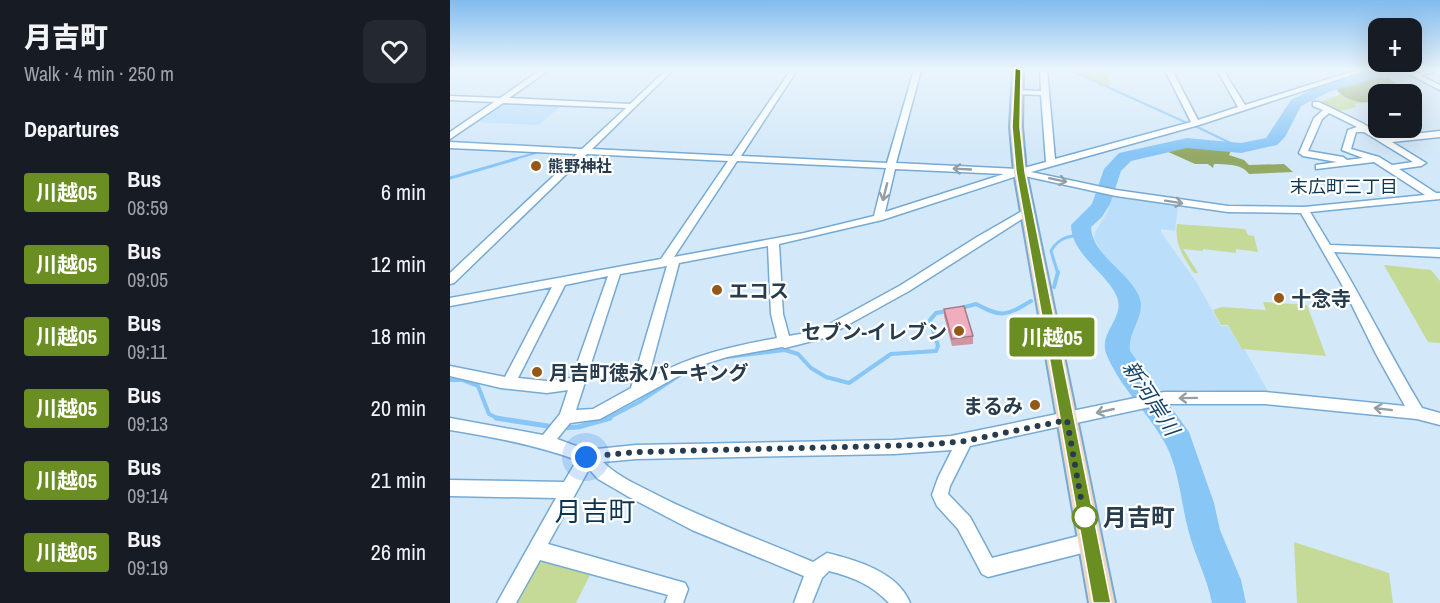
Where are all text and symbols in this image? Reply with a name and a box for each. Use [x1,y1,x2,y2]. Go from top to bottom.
text: 月吉町 [24,18,108,56]
map controls [1368,18,1422,138]
button: + [1368,18,1422,72]
button: heart [363,20,426,83]
text: Walk · 4 min · 250 m [24,60,174,87]
button: − [1368,84,1422,138]
text: Departures [24,114,119,144]
place label: 熊野神社 [548,155,612,177]
marker: 熊野神社 [529,159,543,173]
one-way arrow [952,163,972,174]
text: Bus [127,164,161,194]
district label: 末広町三丁目 [1290,174,1398,199]
one-way arrow [1048,175,1067,186]
text: 6 min [381,177,426,207]
text: 川越05 [36,178,97,207]
one-way arrow [878,182,890,201]
text: 08:59 [127,194,168,221]
one-way arrow [1164,197,1183,208]
text: Bus [127,236,161,266]
text: 12 min [371,249,426,279]
text: 川越05 [36,250,97,279]
text: 09:05 [127,266,168,293]
place label: エコス [729,277,789,304]
marker: エコス [710,283,724,297]
place label: 十念寺 [1291,285,1351,312]
marker: 十念寺 [1272,291,1286,305]
text: Bus [127,308,161,338]
place label: セブン-イレブン [802,318,947,345]
line badge: 川越05 [1010,318,1094,356]
text: 18 min [371,321,426,351]
text: 川越05 [36,322,97,351]
text: 川越05 [1021,323,1083,352]
marker: セブン-イレブン [952,324,966,338]
text: 09:11 [127,338,167,365]
water label: 新河岸川 [1116,355,1187,443]
place label: 月吉町徳永パーキング [549,359,748,386]
marker: 月吉町徳永パーキング [530,365,544,379]
text: Bus [127,380,161,410]
place label: まるみ [963,392,1023,419]
one-way arrow [1179,392,1199,403]
text: 20 min [371,393,426,423]
text: 川越05 [36,394,97,423]
marker: まるみ [1028,398,1042,412]
one-way arrow [1373,403,1393,414]
one-way arrow [1096,406,1115,418]
text: 09:13 [127,410,168,437]
your location [571,442,601,472]
text: Bus [127,452,161,482]
text: 21 min [371,465,426,495]
text: 川越05 [36,466,97,495]
text: 09:14 [127,482,168,509]
district label: 月吉町 [555,493,636,529]
place label: 月吉町 [1103,501,1175,533]
marker: 月吉町 [1072,504,1098,530]
text: Bus [127,524,161,554]
text: 26 min [371,537,426,567]
text: 川越05 [36,538,97,567]
text: 09:19 [127,554,168,581]

